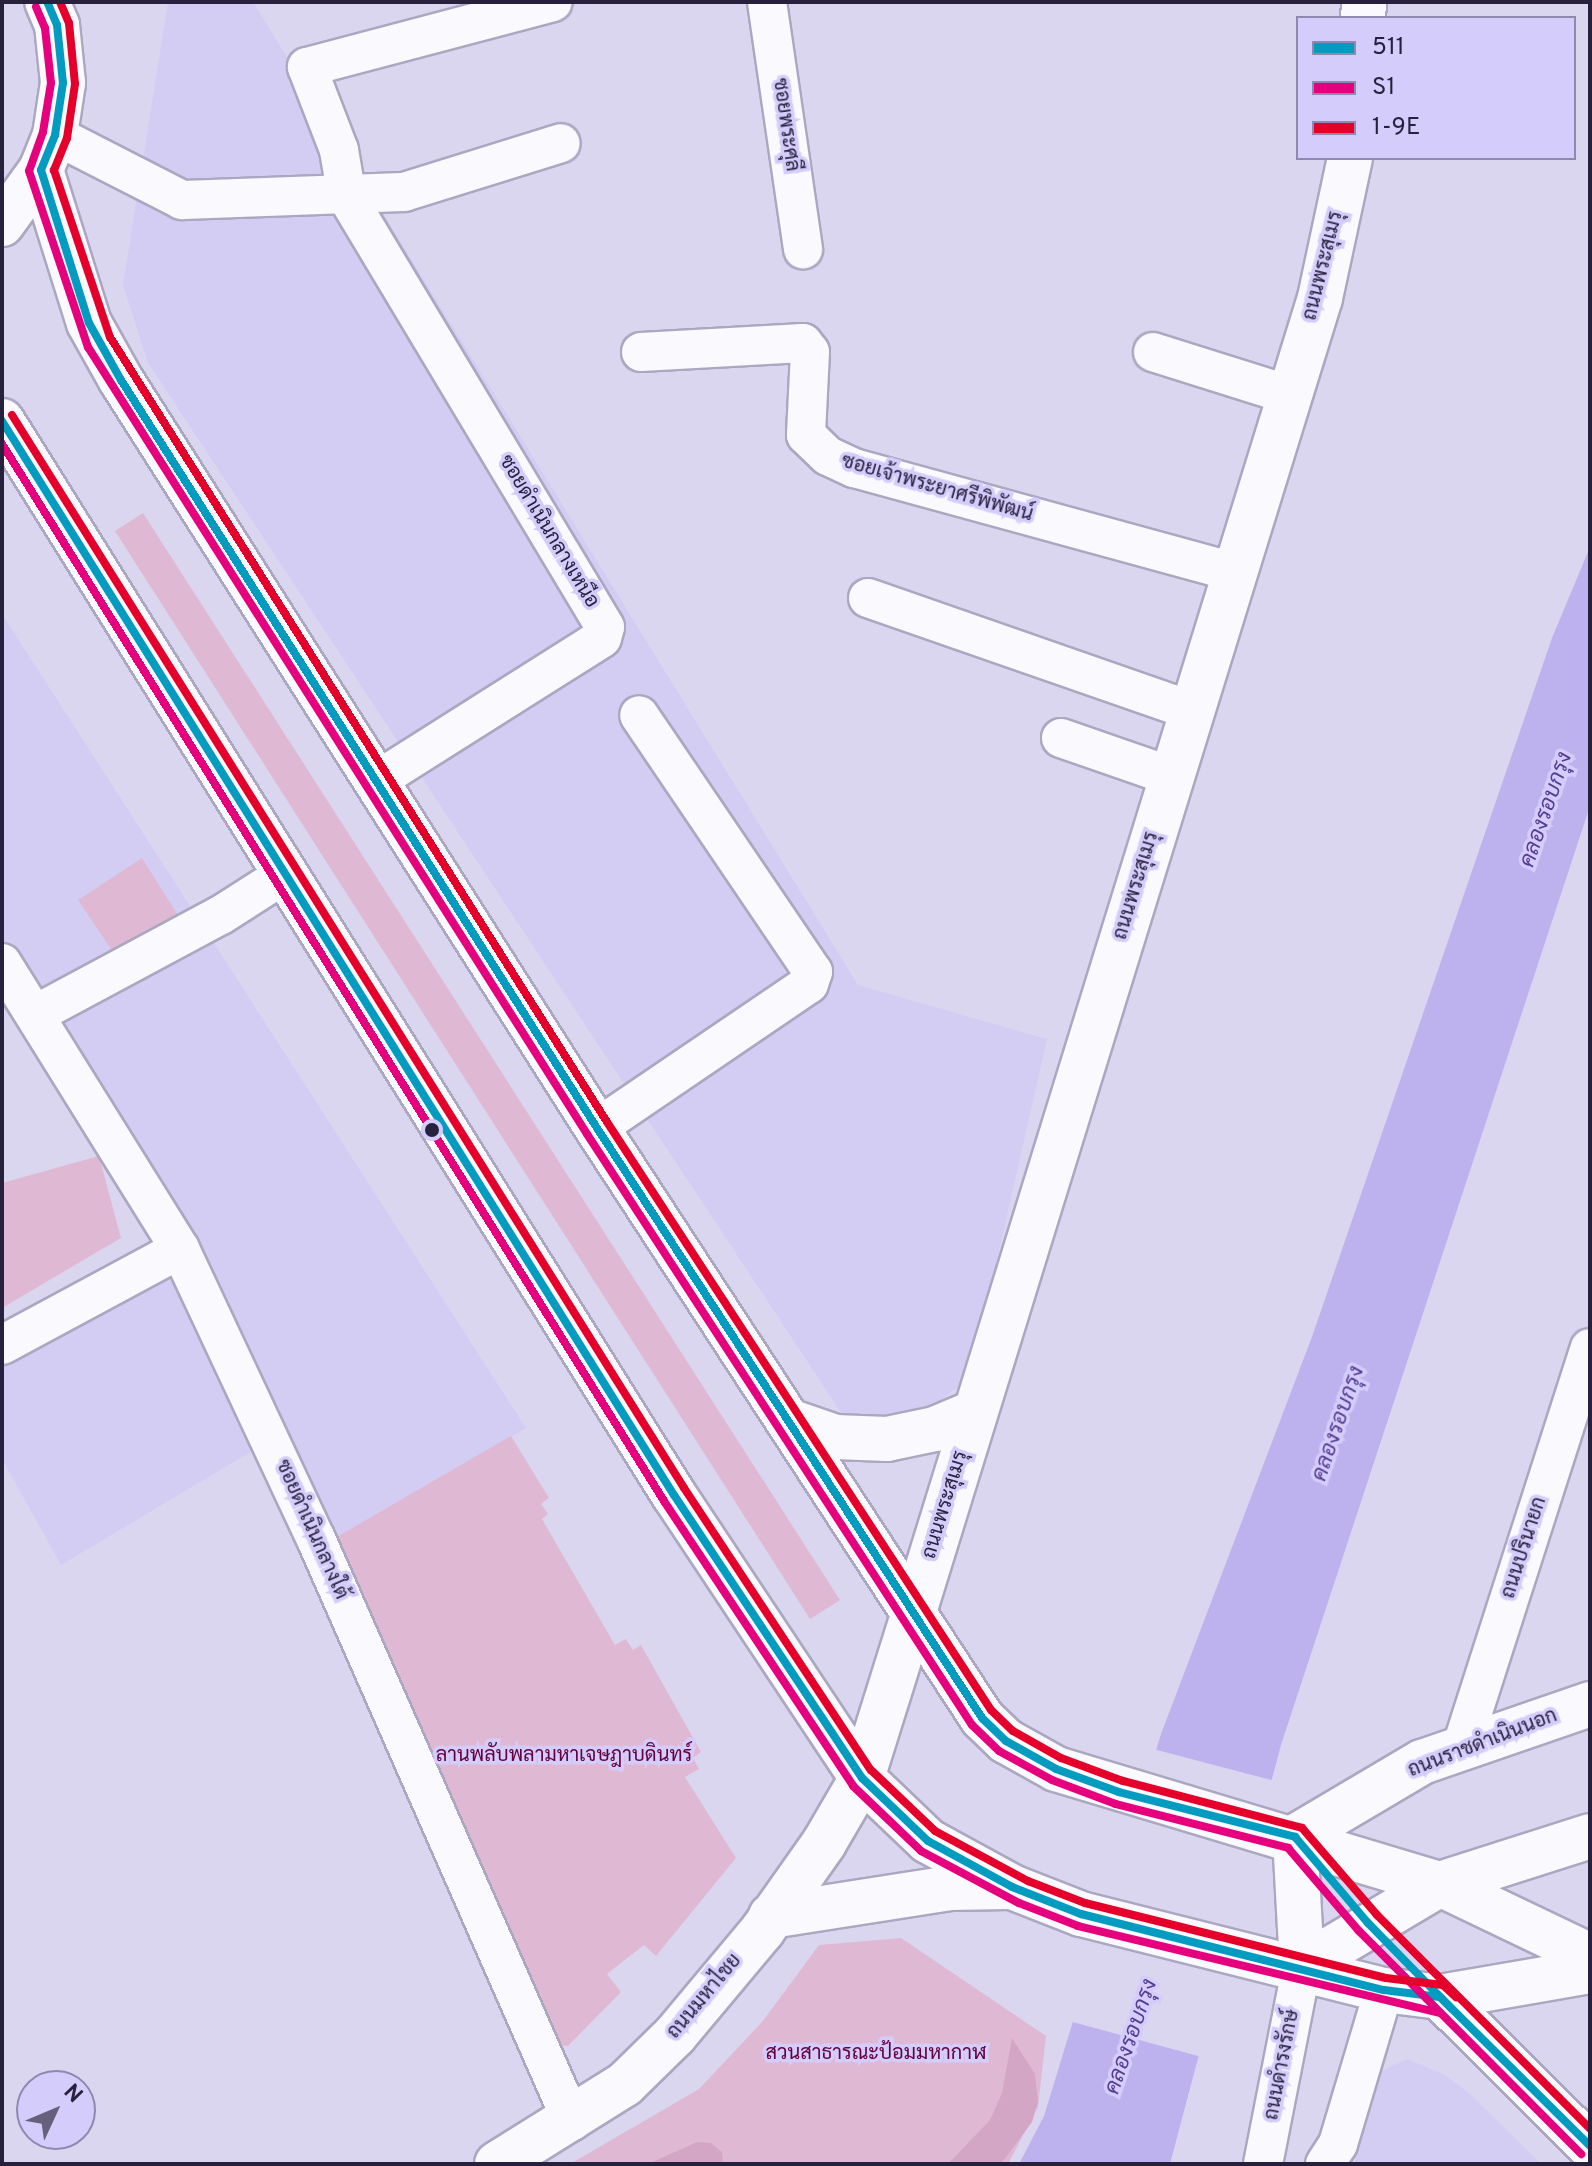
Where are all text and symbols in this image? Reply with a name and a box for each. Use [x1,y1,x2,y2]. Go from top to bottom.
legend [1296,16,1576,160]
text: 511 [1372,33,1405,63]
text: S1 [1372,73,1395,103]
street label: ซอยพระศุลี [767,77,803,173]
text: 1-9E [1372,113,1420,143]
street label: ถนนพระสุเมรุ [1299,209,1349,323]
street label: ซอยเจ้าพระยาศรีพิพัฒน์ [838,450,1036,528]
street label: ซอยดำเนินกลางเหนือ [493,451,603,613]
water label: คลองรอบกรุง [1515,749,1579,871]
street label: ถนนพระสุเมรุ [1109,829,1165,943]
unlabelled marker [424,1122,440,1138]
water label: คลองรอบกรุง [1307,1363,1371,1485]
street label: ถนนพระสุเมรุ [918,1448,974,1562]
street label: ซอยดำเนินกลางใต้ [269,1456,353,1604]
street label: ถนนปรินายก [1497,1494,1553,1602]
street label: ถนนราชดำเนินนอก [1405,1705,1561,1783]
park label: ลานพลับพลามหาเจษฎาบดินทร์ [436,1744,692,1768]
street label: ถนนมหาไชย [663,1950,747,2044]
water label: คลองรอบกรุง [1100,1976,1164,2098]
street label: ถนนดำรงรักษ์ [1261,2008,1305,2122]
park label: สวนสาธารณะป้อมมหากาฬ [766,2042,986,2066]
north arrow [16,2070,96,2150]
text: N [57,2079,87,2109]

